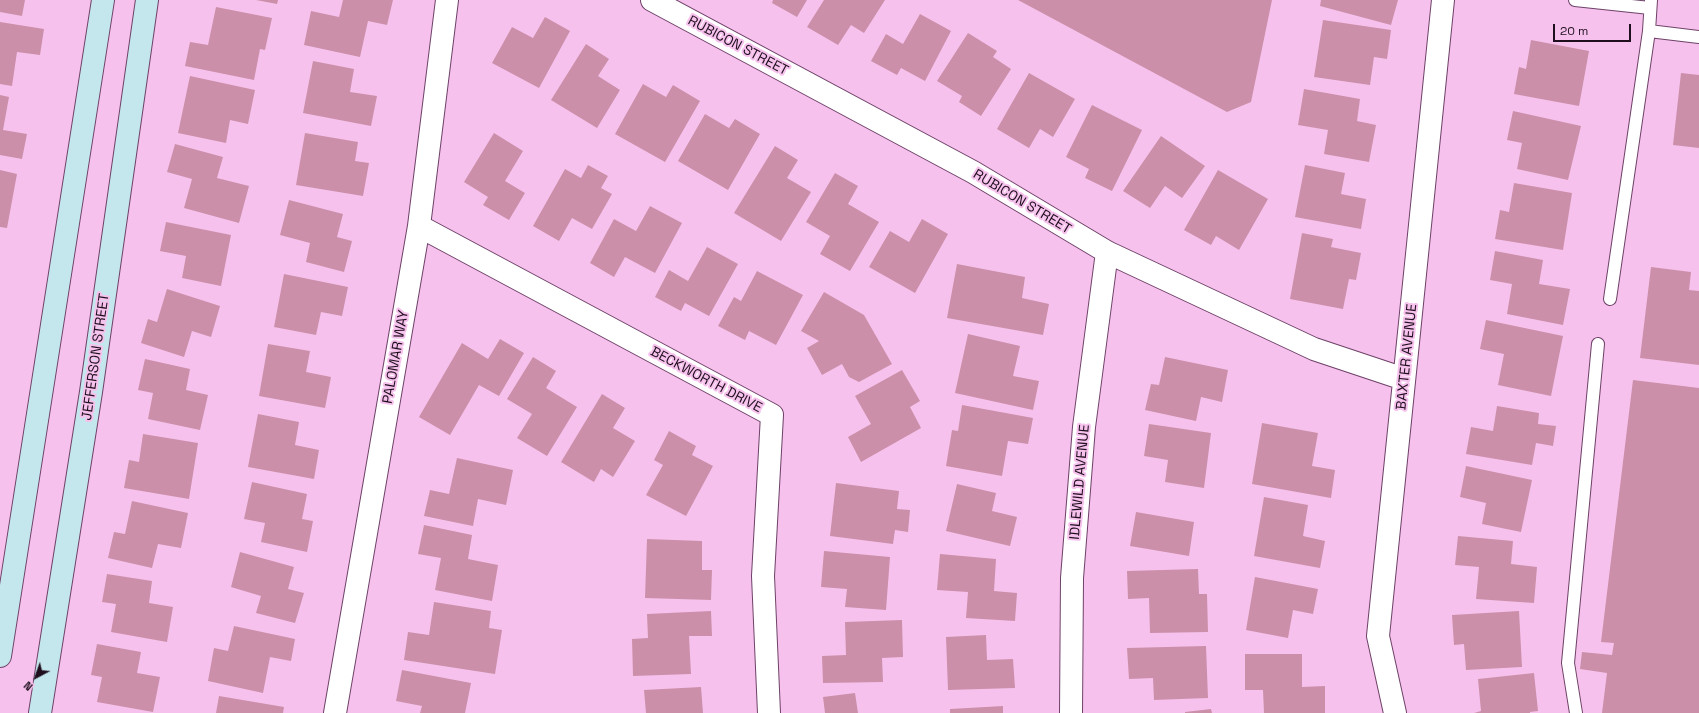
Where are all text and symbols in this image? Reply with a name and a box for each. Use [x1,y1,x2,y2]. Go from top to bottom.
street label: RUBICON STREET [685,12,791,80]
scale bar [1555,16,1633,42]
text: 20 m [1560,23,1588,39]
street label: RUBICON STREET [970,166,1074,238]
street label: JEFFERSON STREET [79,292,113,422]
street label: BAXTER AVENUE [1393,303,1421,411]
street label: PALOMAR WAY [380,309,412,405]
street label: BECKWORTH DRIVE [647,343,765,417]
street label: IDLEWILD AVENUE [1067,424,1093,540]
north arrow [16,657,56,697]
text: N [21,678,36,694]

